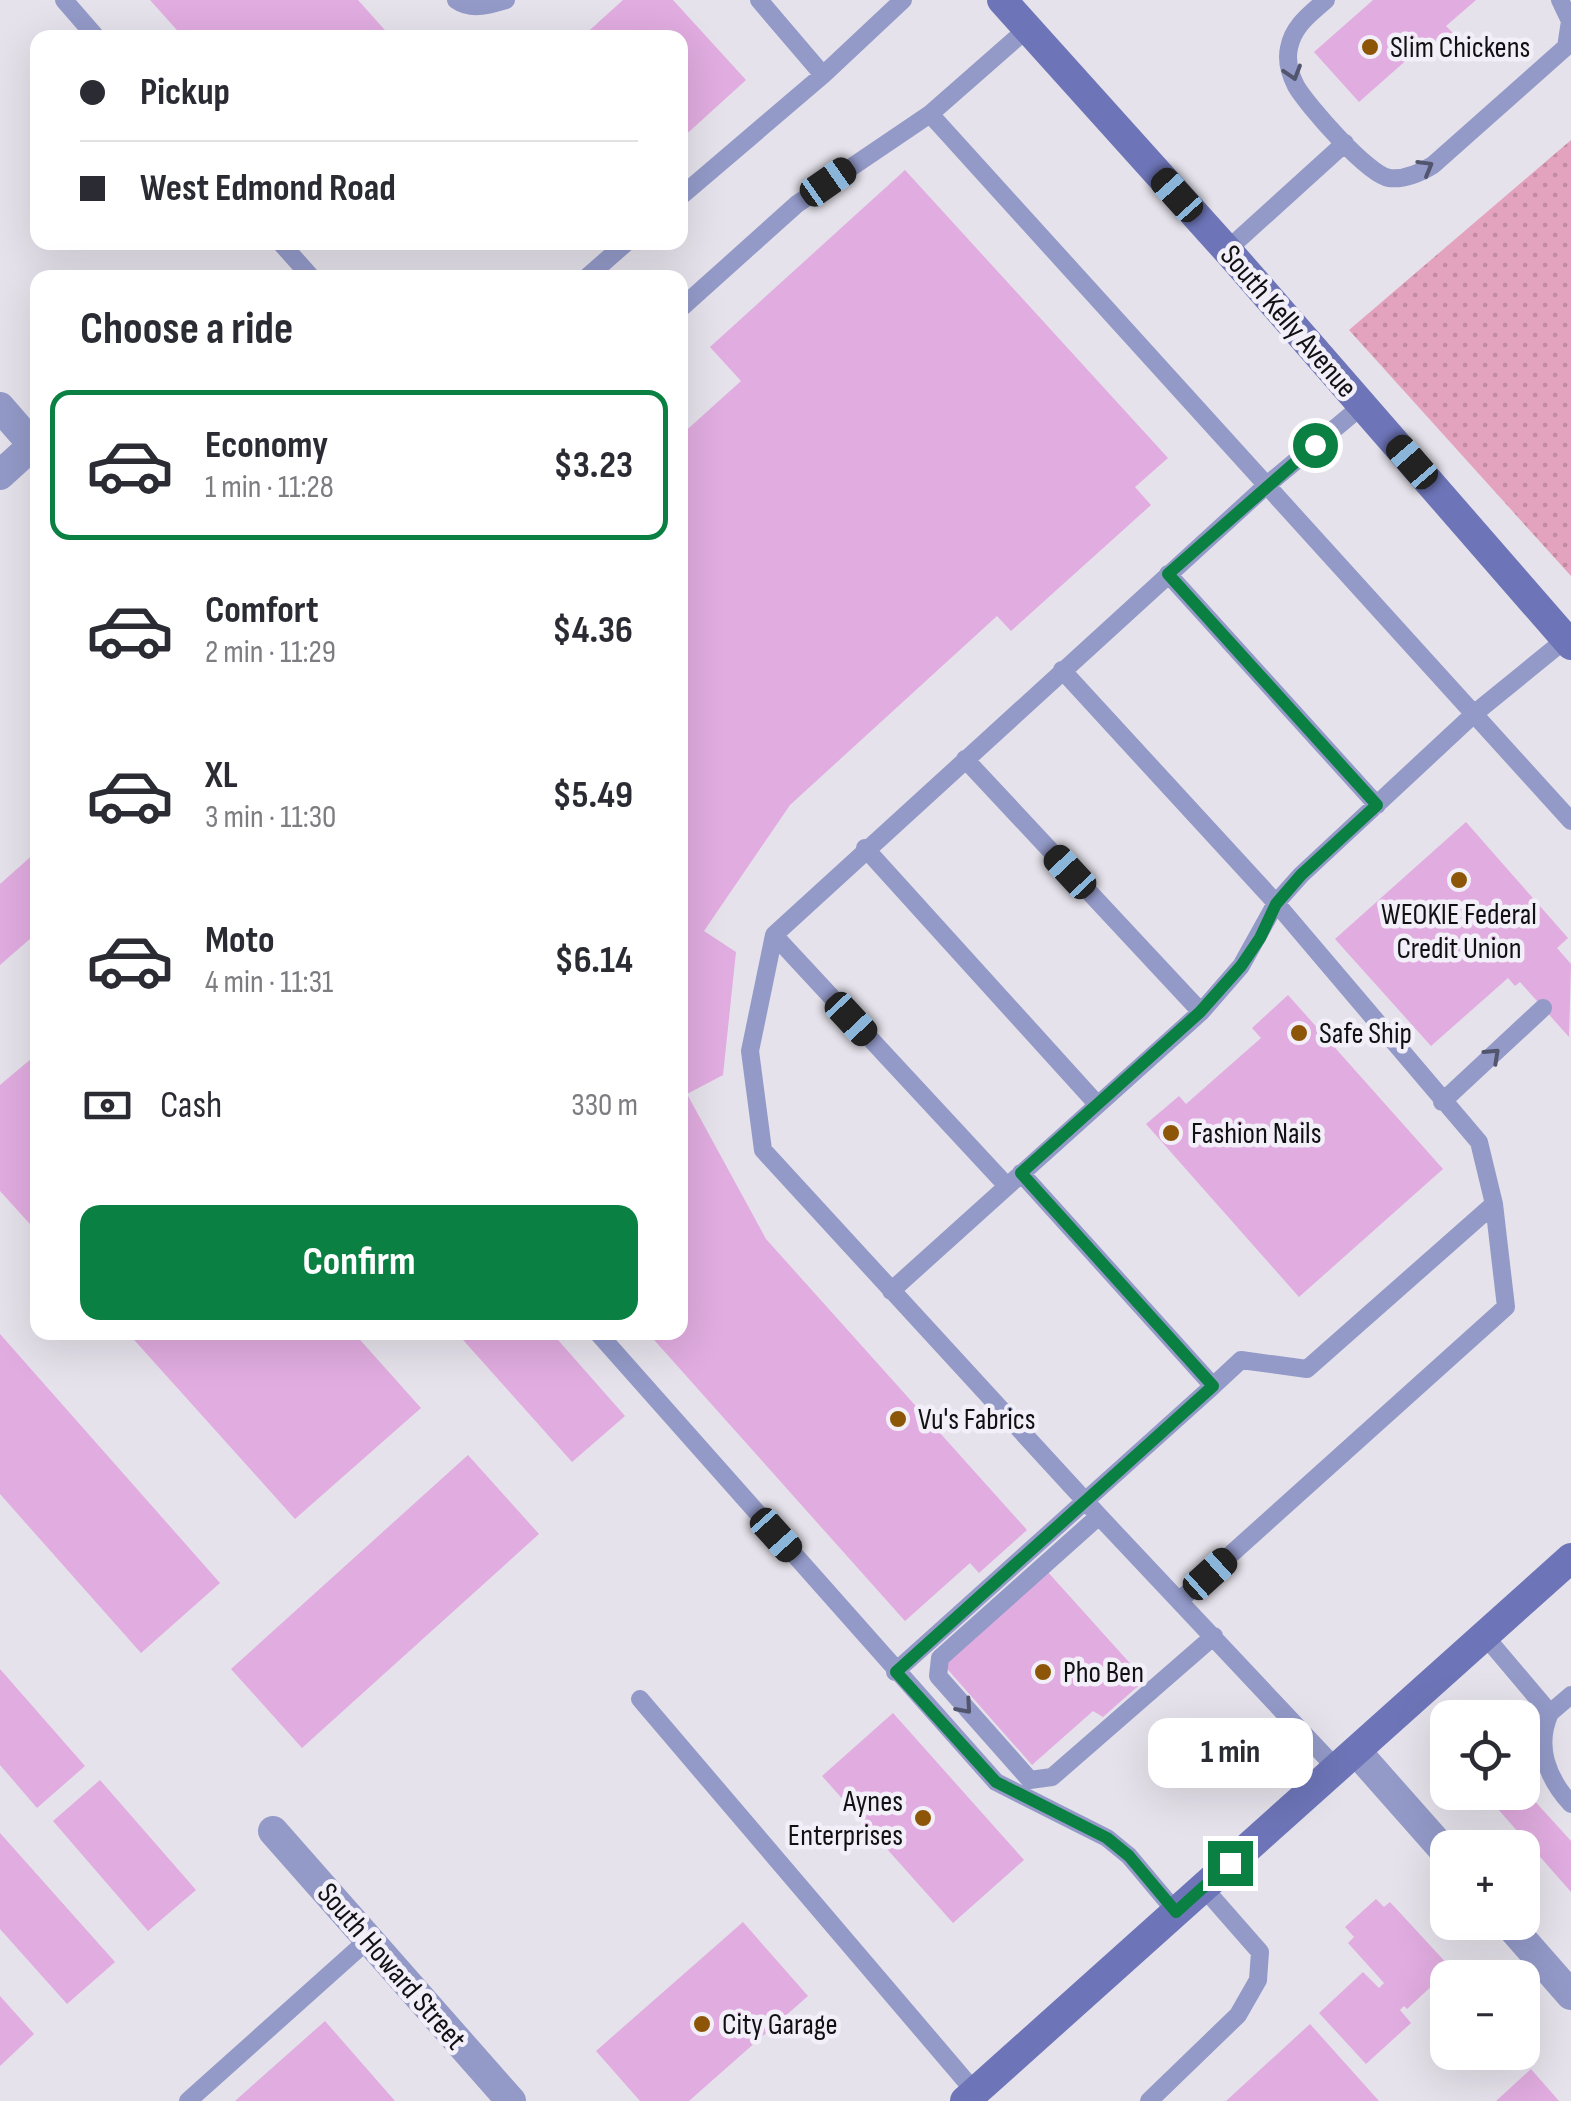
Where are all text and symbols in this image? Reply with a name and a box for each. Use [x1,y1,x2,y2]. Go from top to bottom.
place label: Slim Chickens [1390,30,1530,66]
marker: Slim Chickens [1359,36,1381,58]
one-way arrow [1281,64,1302,81]
text: Pickup [140,70,230,115]
car [795,153,861,211]
one-way arrow [1415,159,1433,179]
car [1146,163,1208,227]
text: West Edmond Road [140,166,396,211]
street label: South Kelly Avenue [1212,238,1364,405]
text: Choose a ride [80,302,293,357]
icon: car [85,420,175,510]
text: Economy [205,423,328,468]
route start [1293,423,1338,468]
car [1381,430,1443,494]
text: $3.23 [553,443,633,488]
text: 1 min · 11:28 [205,468,334,507]
icon: car [85,585,175,675]
text: Comfort [205,588,319,633]
text: $4.36 [552,608,633,653]
text: 2 min · 11:29 [205,633,336,672]
icon: car [85,750,175,840]
text: XL [205,753,238,798]
text: $5.49 [552,773,633,818]
text: 3 min · 11:30 [205,798,336,837]
car [1039,840,1101,904]
marker: WEOKIE Federal Credit Union [1448,869,1470,891]
place label: WEOKIE Federal Credit Union [1381,897,1537,967]
icon: car [85,915,175,1005]
text: Moto [205,918,275,963]
text: $6.14 [554,938,633,983]
text: 4 min · 11:31 [205,963,333,1002]
car [820,987,882,1051]
place label: Safe Ship [1319,1016,1412,1052]
marker: Safe Ship [1288,1022,1310,1044]
one-way arrow [1481,1049,1499,1067]
icon: cash [80,1078,135,1133]
text: Cash [160,1083,222,1128]
text: 330 m [571,1086,638,1125]
place label: Fashion Nails [1191,1116,1321,1152]
marker: Fashion Nails [1160,1122,1182,1144]
button: Confirm [80,1205,638,1320]
place label: Vu's Fabrics [918,1402,1036,1438]
marker: Vu's Fabrics [887,1408,909,1430]
car [745,1503,807,1567]
car [1178,1543,1242,1605]
place label: Pho Ben [1063,1655,1144,1691]
marker: Pho Ben [1032,1661,1054,1683]
one-way arrow [953,1695,971,1714]
map controls [1430,1700,1540,2070]
button: locate [1430,1700,1540,1810]
callout: 1 min [1148,1718,1312,1788]
text: 1 min [1201,1733,1260,1772]
place label: Aynes Enterprises [788,1784,903,1854]
marker: Aynes Enterprises [912,1807,934,1829]
button: + [1430,1830,1540,1940]
route end [1208,1841,1253,1886]
street label: South Howard Street [309,1876,473,2057]
button: − [1430,1960,1540,2070]
place label: City Garage [722,2007,838,2043]
marker: City Garage [691,2013,713,2035]

